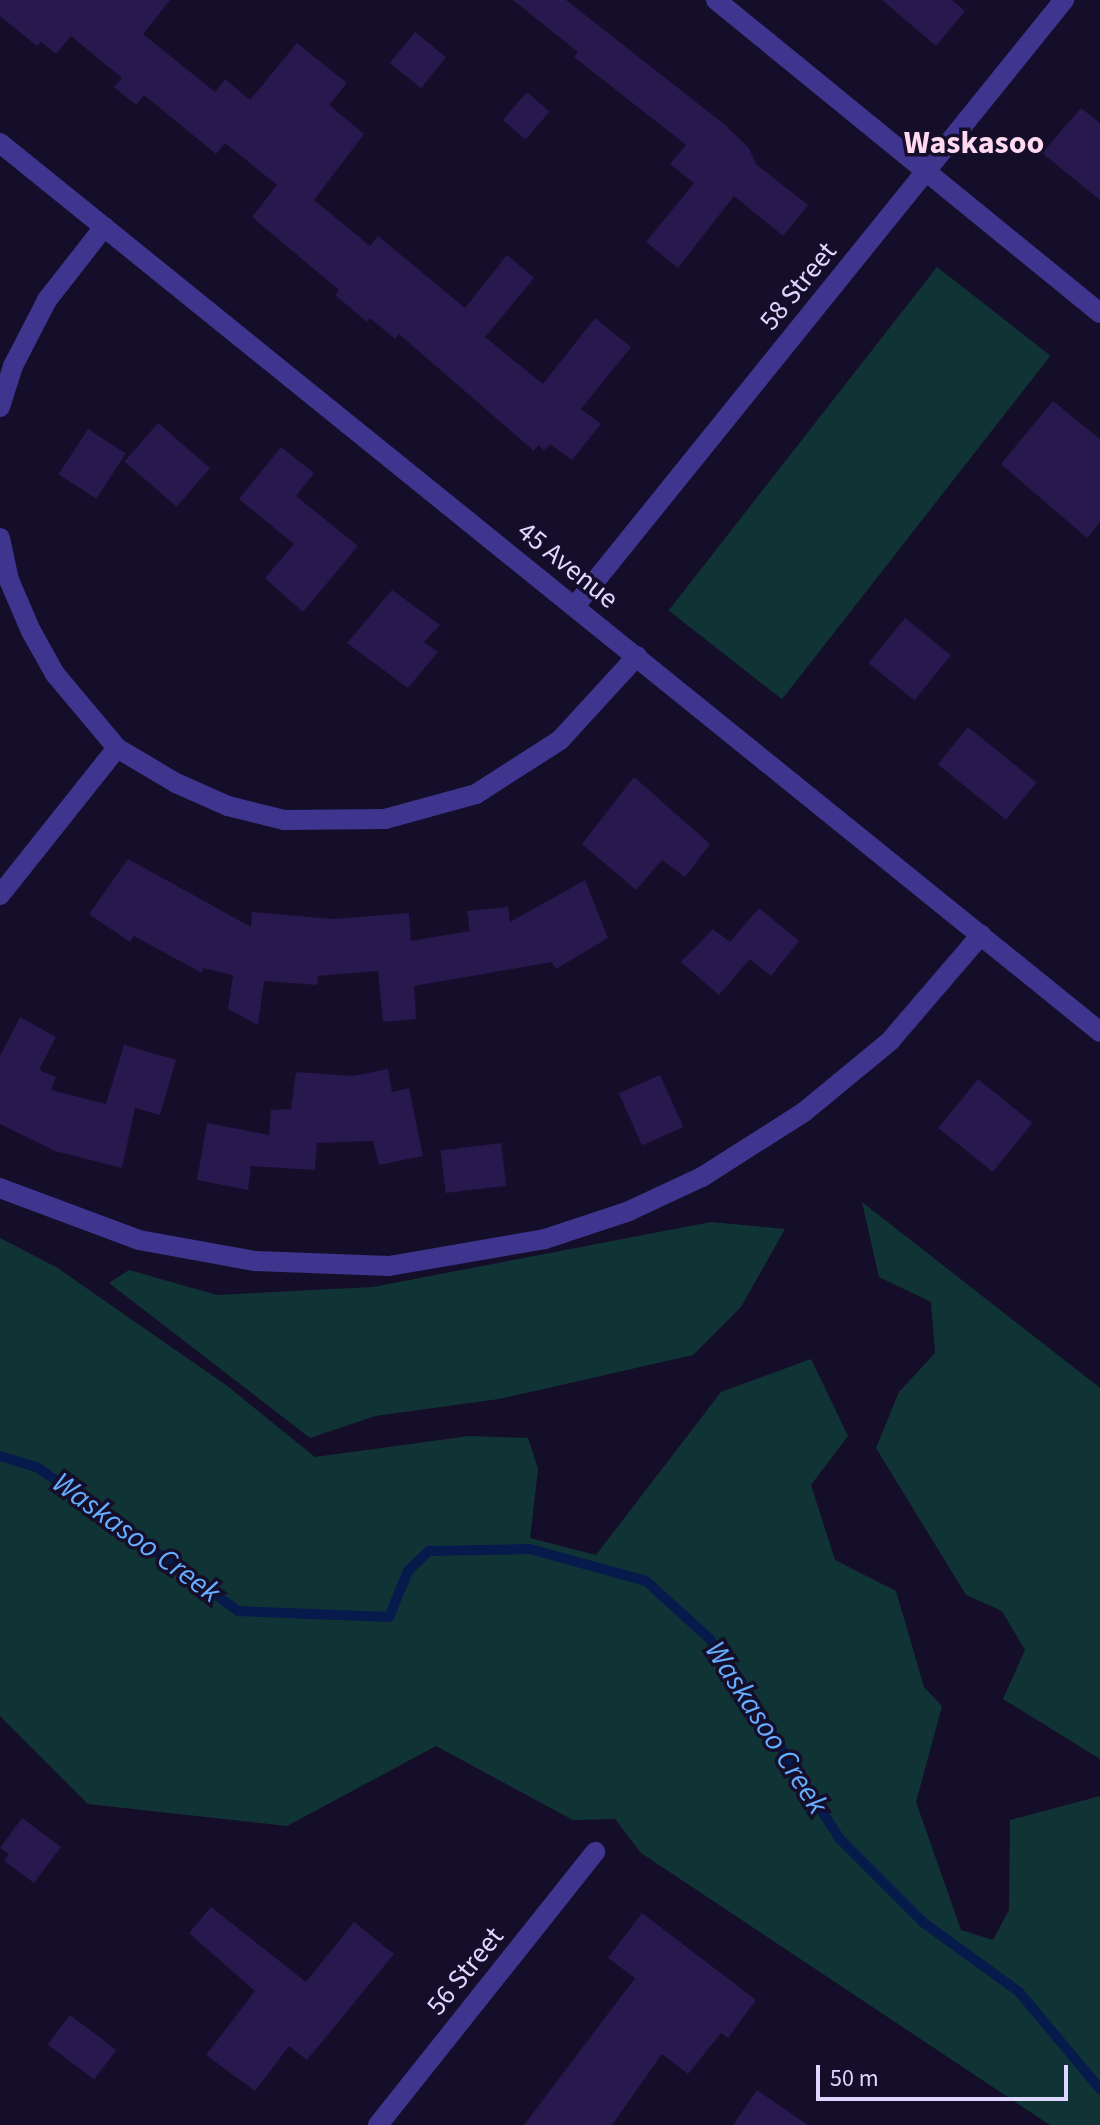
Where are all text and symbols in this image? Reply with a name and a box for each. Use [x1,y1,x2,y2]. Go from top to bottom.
district label: Waskasoo [904,124,1044,162]
street label: 58 Street [752,235,844,337]
street label: 45 Avenue [511,514,625,616]
water label: Waskasoo Creek [45,1465,227,1611]
water label: Waskasoo Creek [697,1635,835,1821]
street label: 56 Street [419,1920,511,2022]
scale bar [820,2049,1072,2099]
text: 50 m [830,2061,879,2096]

